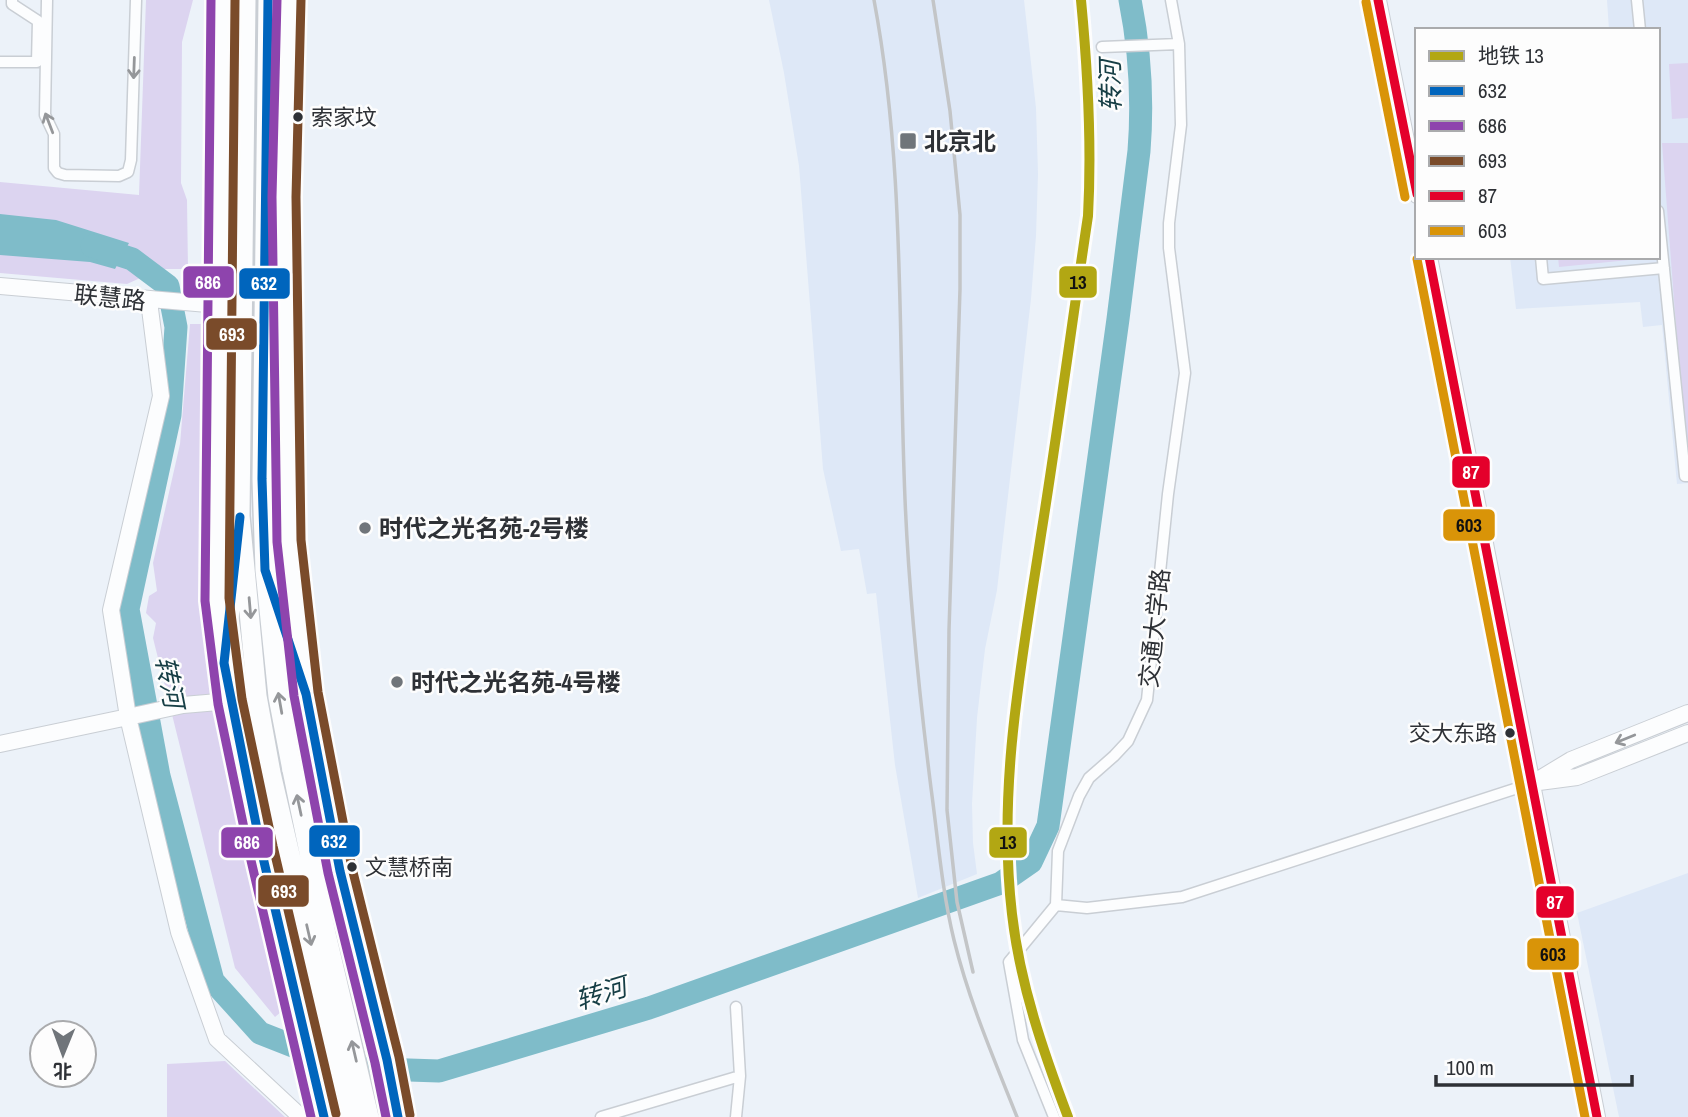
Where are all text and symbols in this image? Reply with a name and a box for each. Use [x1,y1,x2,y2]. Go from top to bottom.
legend [1415,28,1660,259]
text: 地铁 13 [1478,41,1544,70]
water label: 转河 [1092,55,1128,112]
one-way arrow [127,56,140,79]
text: 632 [1478,76,1507,105]
place label: 索家坟 [311,102,377,132]
marker: 索家坟 [291,110,305,124]
text: 686 [1478,111,1507,140]
one-way arrow [42,113,55,134]
place label: 北京北 [924,125,996,157]
marker: 北京北 [898,131,918,151]
text: 693 [1478,146,1507,175]
text: 87 [1478,181,1497,210]
text: 603 [1478,216,1507,245]
line badge: 686 [182,265,235,299]
line badge: 13 [1058,265,1098,299]
line badge: 632 [238,267,291,300]
text: 686 [195,269,221,295]
text: 13 [1069,269,1087,295]
text: 632 [251,270,277,296]
street label: 联慧路 [73,277,147,317]
line badge: 693 [205,317,258,351]
text: 693 [219,321,245,347]
line badge: 87 [1451,455,1491,489]
text: 87 [1462,459,1480,485]
line badge: 603 [1442,508,1496,542]
place label: 时代之光名苑-2号楼 [379,512,589,544]
text: 603 [1456,512,1482,538]
marker: 时代之光名苑-2号楼 [357,520,373,536]
street label: 交通大学路 [1132,567,1176,689]
one-way arrow [244,596,257,619]
water label: 转河 [148,653,193,716]
place label: 时代之光名苑-4号楼 [411,666,621,698]
marker: 时代之光名苑-4号楼 [389,674,405,690]
one-way arrow [273,692,286,715]
place label: 交大东路 [1409,718,1497,748]
marker: 交大东路 [1503,726,1517,740]
one-way arrow [1614,733,1636,746]
one-way arrow [292,794,306,817]
line badge: 632 [308,824,361,858]
line badge: 686 [220,826,274,859]
line badge: 13 [988,826,1028,859]
text: 632 [321,828,347,854]
text: 686 [234,829,260,855]
text: 13 [999,829,1017,855]
place label: 文慧桥南 [365,852,453,882]
marker: 文慧桥南 [345,860,359,874]
line badge: 693 [257,874,310,908]
text: 693 [271,878,297,904]
line badge: 87 [1535,885,1575,919]
text: 87 [1546,889,1564,915]
one-way arrow [303,923,316,946]
line badge: 603 [1526,937,1580,971]
text: 603 [1540,941,1566,967]
water label: 转河 [571,967,636,1017]
north arrow [28,1019,98,1089]
one-way arrow [347,1040,360,1062]
scale bar [1436,1044,1632,1088]
text: 100 m [1446,1053,1494,1082]
text: 北 [53,1058,72,1084]

